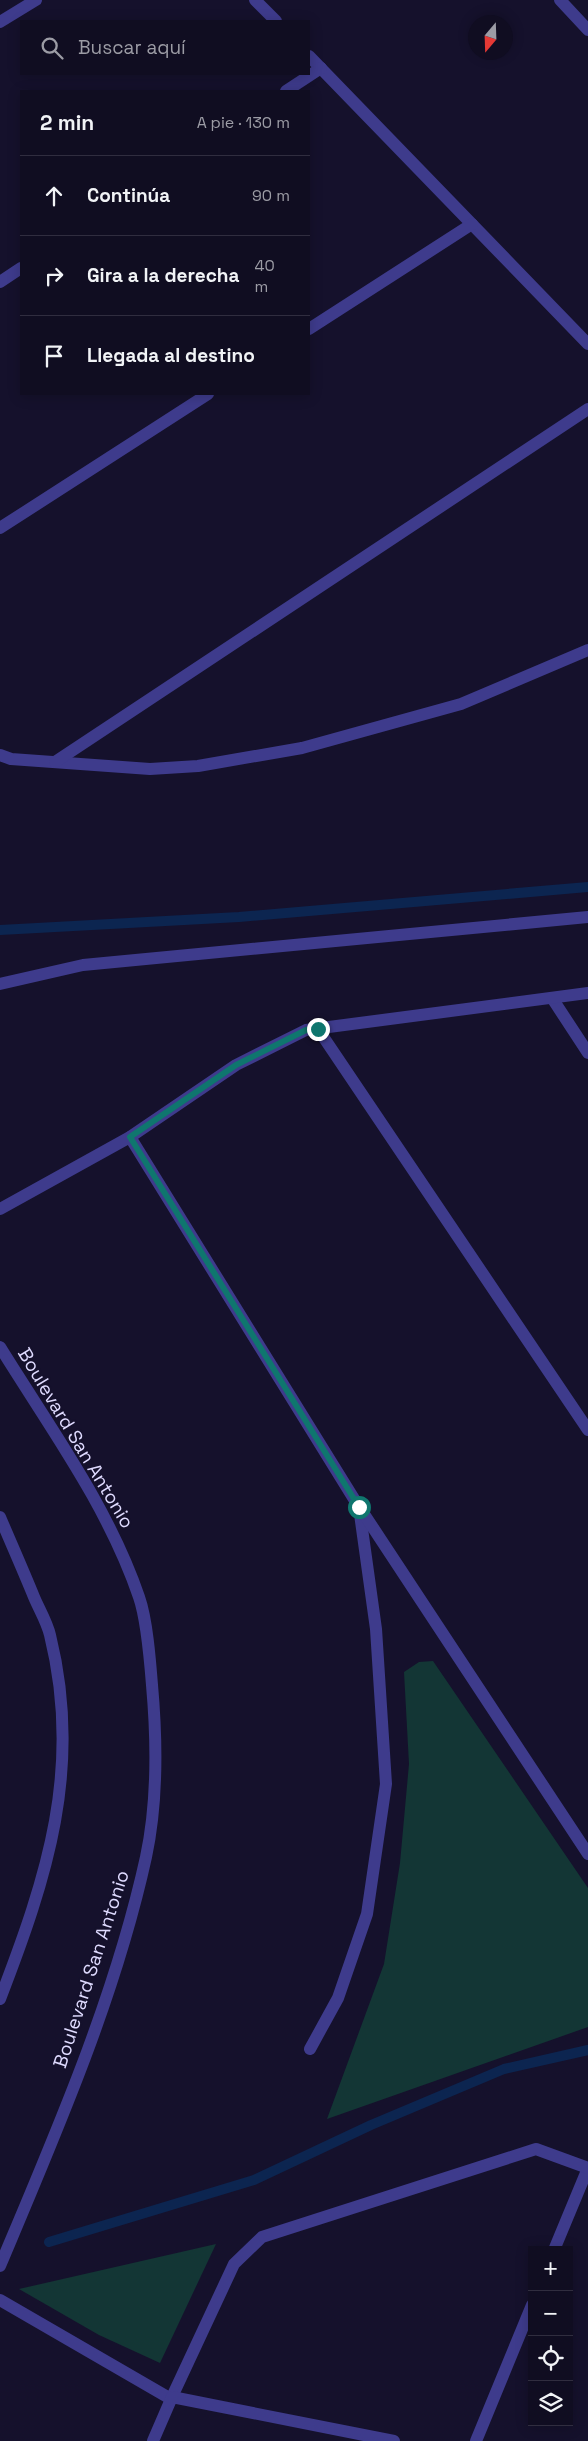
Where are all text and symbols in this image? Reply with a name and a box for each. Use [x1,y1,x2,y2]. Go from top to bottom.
north arrow [468,15,513,60]
search box [20,20,310,75]
icon: search [38,34,66,62]
text: Buscar aquí [78,35,186,60]
text: 2 min [40,109,94,136]
text: A pie · 130 m [197,112,290,133]
icon: ahead [40,182,68,210]
text: Continúa [87,183,170,208]
text: 90 m [252,185,290,206]
text: 40 m [254,255,275,297]
icon: right [40,262,68,290]
text: Gira a la derecha [87,263,239,288]
icon: arrive [40,342,68,370]
text: Llegada al destino [87,343,255,368]
route end [307,1018,330,1041]
street label: Boulevard San Antonio [12,1343,140,1533]
route start [348,1496,371,1519]
street label: Boulevard San Antonio [47,1867,135,2071]
map controls [528,2246,573,2426]
button: + [528,2246,573,2291]
button: − [528,2291,573,2336]
button: locate [528,2336,573,2381]
button: layers [528,2381,573,2426]

